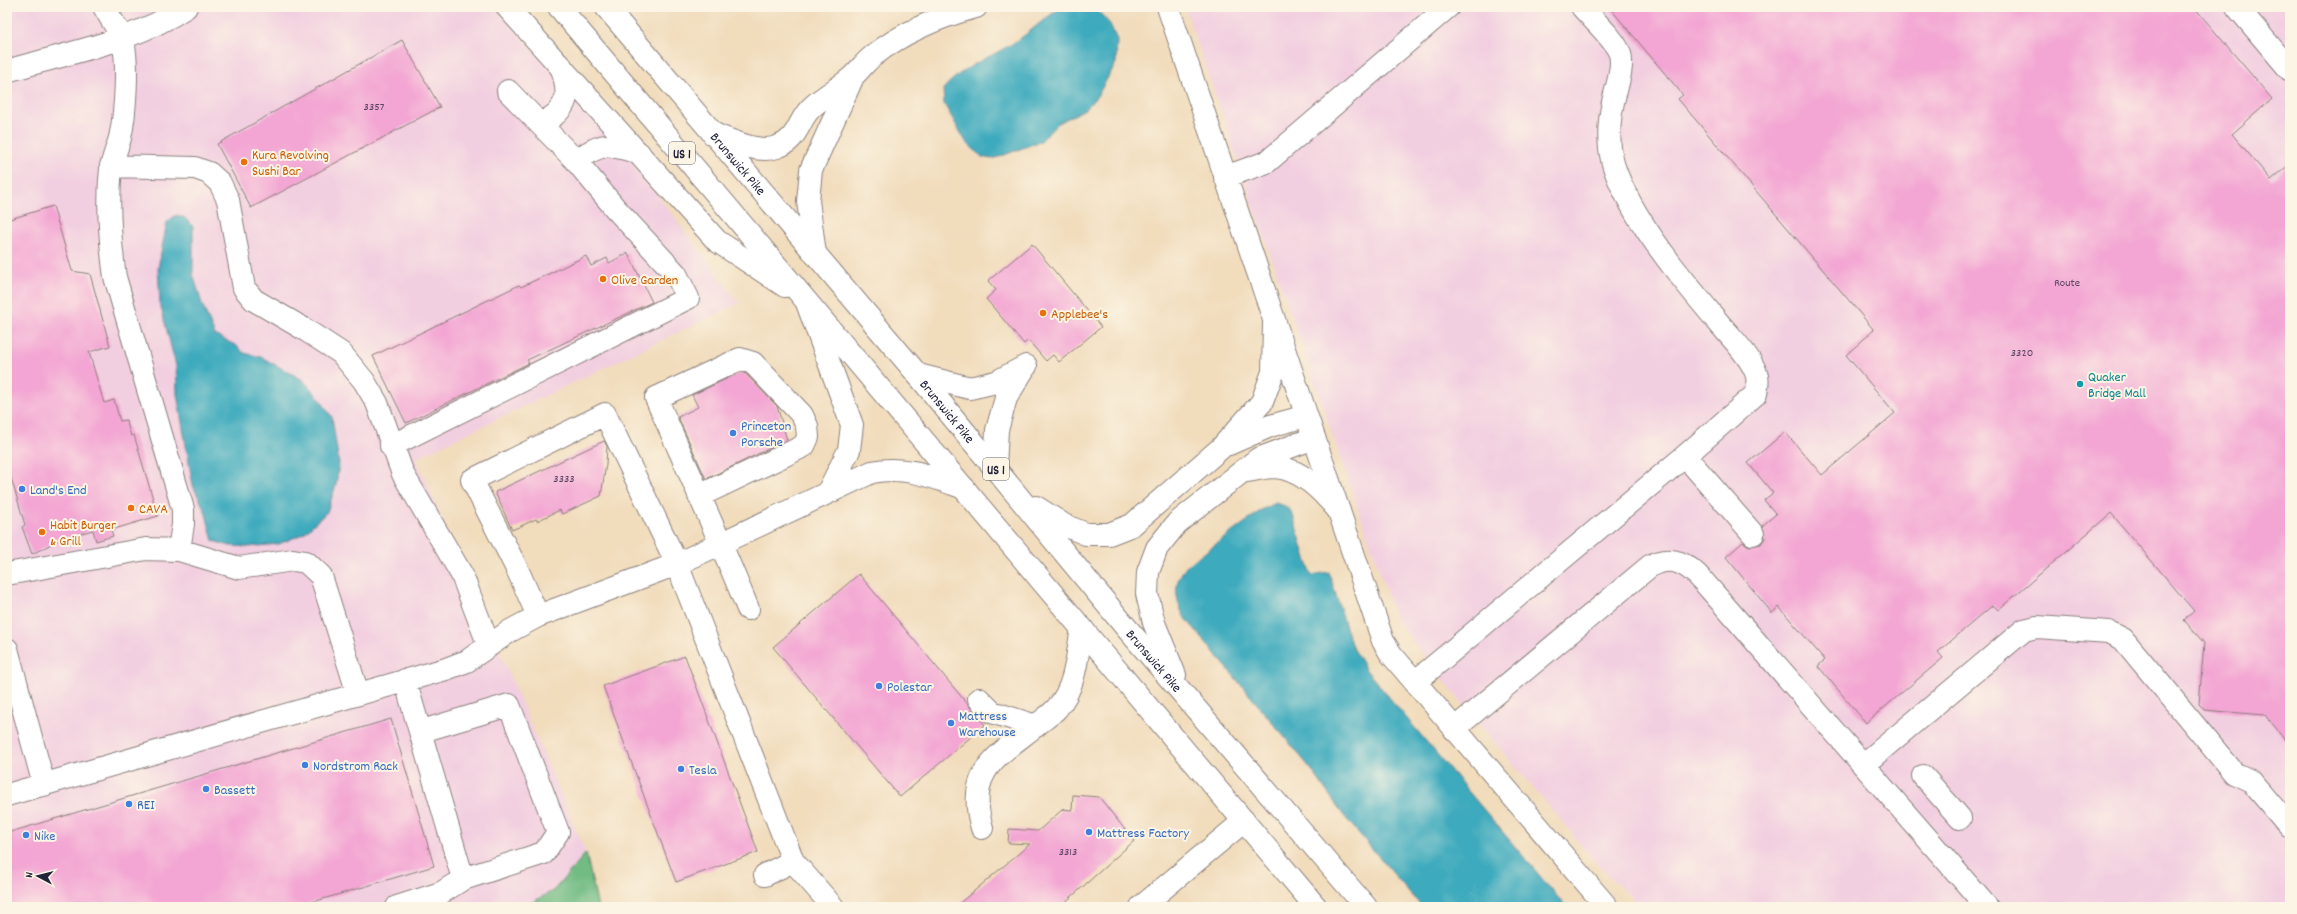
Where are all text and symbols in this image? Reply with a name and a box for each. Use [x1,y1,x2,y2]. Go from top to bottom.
house number: 3357 [364,99,385,116]
street label: Brunswick Pike [704,129,770,201]
road number: US 1 [669,142,695,164]
place label: Kura Revolving Sushi Bar [252,146,329,182]
marker: Kura Revolving Sushi Bar [239,157,249,167]
place label: Olive Garden [611,271,678,291]
marker: Olive Garden [598,274,608,284]
house number: Route [2054,275,2080,292]
place label: Applebee's [1051,305,1108,325]
marker: Applebee's [1038,308,1048,318]
house number: 3320 [2011,345,2033,362]
place label: Quaker Bridge Mall [2088,368,2147,404]
street label: Brunswick Pike [914,376,978,448]
marker: Quaker Bridge Mall [2075,379,2085,389]
place label: Princeton Porsche [741,417,791,453]
marker: Princeton Porsche [728,428,738,438]
road number: US 1 [983,458,1009,480]
house number: 3333 [553,471,575,488]
place label: Land's End [30,481,87,501]
marker: Land's End [17,484,27,494]
place label: CAVA [139,500,168,520]
marker: CAVA [126,503,136,513]
place label: Habit Burger & Grill [50,516,117,552]
marker: Habit Burger & Grill [37,527,47,537]
street label: Brunswick Pike [1120,626,1186,698]
place label: Polestar [887,678,933,698]
marker: Polestar [874,681,884,691]
place label: Mattress Warehouse [959,707,1016,743]
marker: Mattress Warehouse [946,718,956,728]
place label: Nordstrom Rack [313,757,398,777]
marker: Nordstrom Rack [300,760,310,770]
place label: Tesla [689,761,717,781]
marker: Tesla [676,764,686,774]
place label: Bassett [214,781,255,801]
marker: Bassett [201,784,211,794]
place label: REI [137,796,155,816]
marker: REI [124,799,134,809]
place label: Mattress Factory [1097,824,1189,844]
place label: Nike [34,827,55,847]
marker: Mattress Factory [1084,827,1094,837]
marker: Nike [21,830,31,840]
house number: 3313 [1059,844,1077,861]
north arrow [18,856,58,896]
text: N [22,871,38,879]

